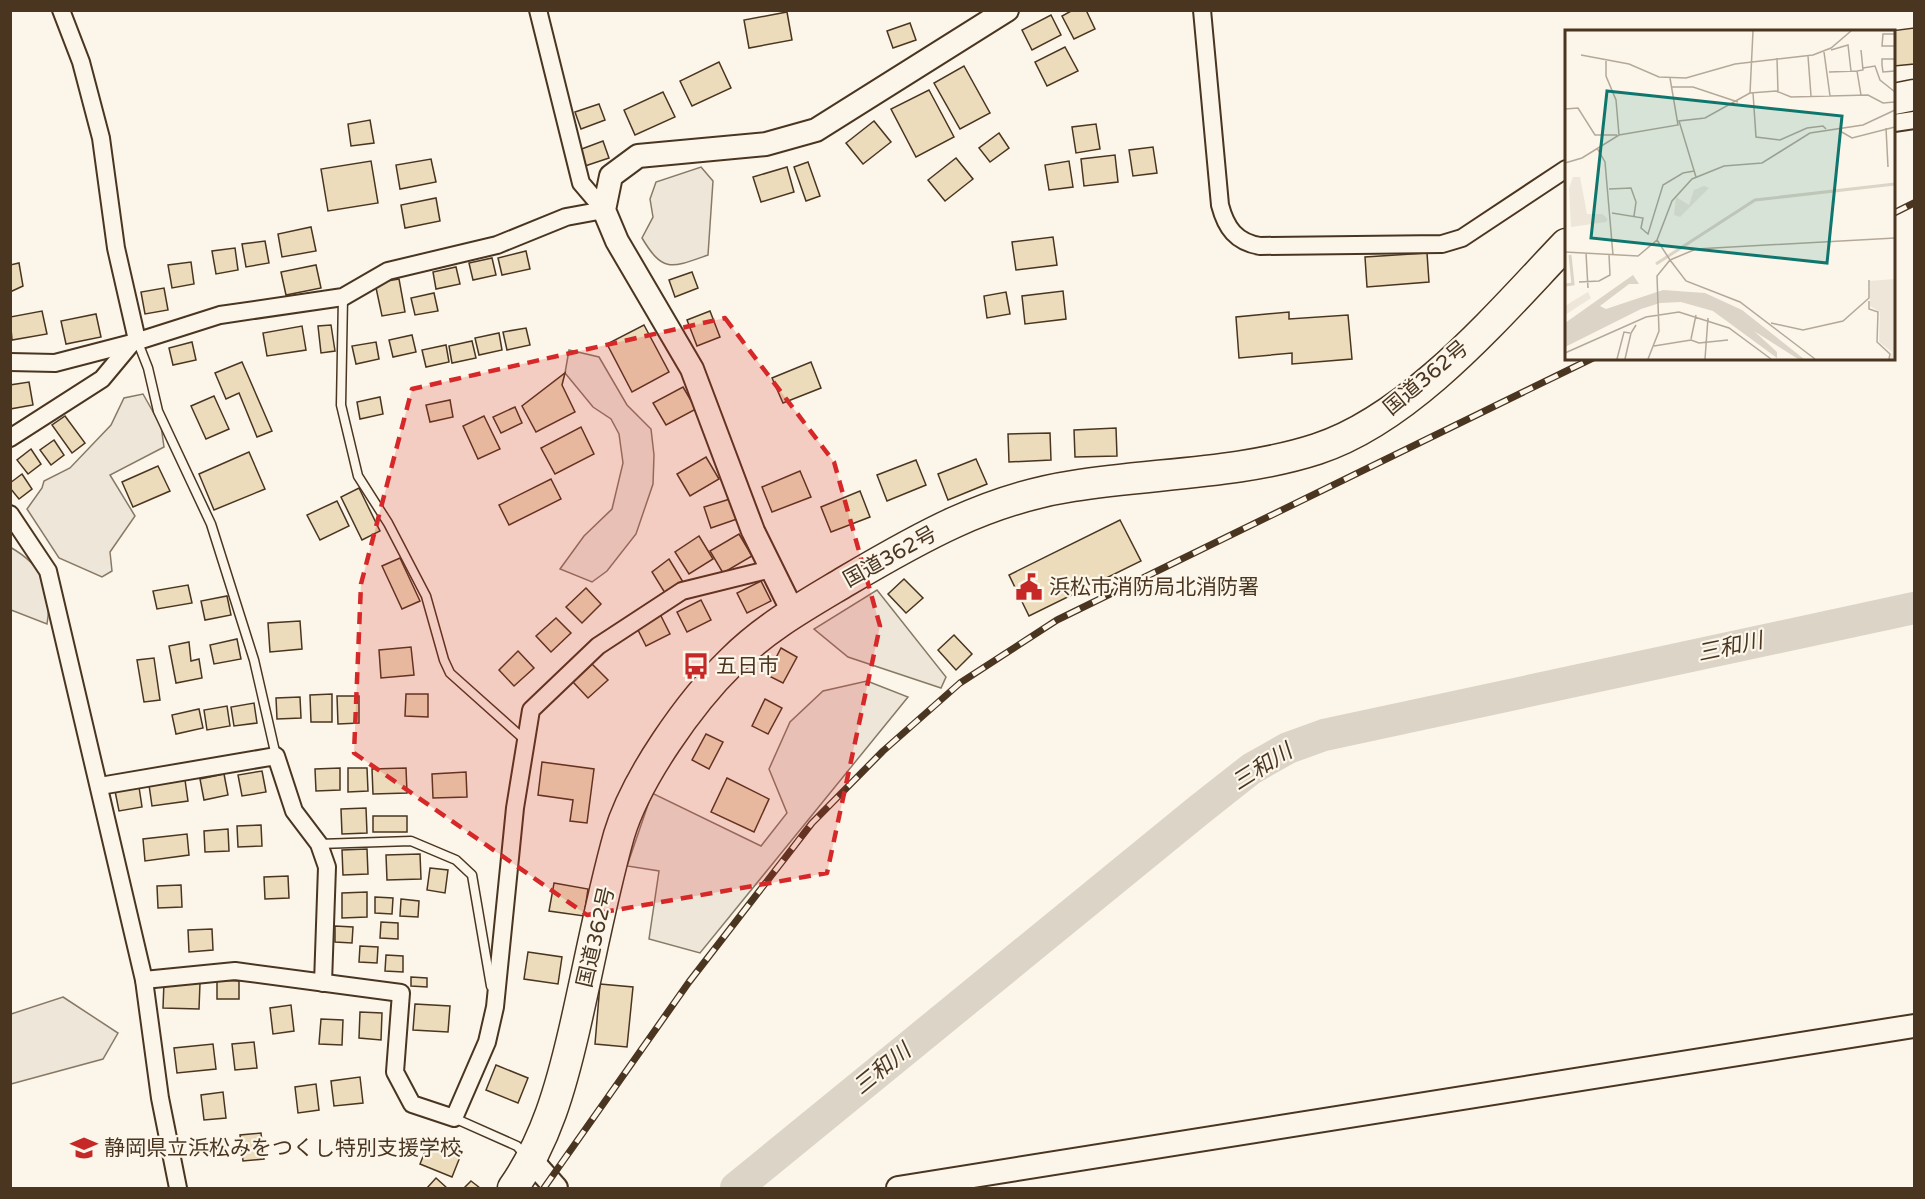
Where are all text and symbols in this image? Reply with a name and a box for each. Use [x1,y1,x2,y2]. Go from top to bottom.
inset map [1565,30,1895,360]
street label: 国道362号 [1379,335,1473,421]
street label: 国道362号 [839,521,941,593]
public building icon: 浜松市消防局北消防署 [1014,572,1044,602]
place label: 浜松市消防局北消防署 [1049,575,1259,600]
water label: 三和川 [1695,627,1767,667]
bus stop icon: 五日市 [681,651,711,681]
place label: 五日市 [716,654,779,679]
water label: 三和川 [1227,737,1299,796]
street label: 国道362号 [572,884,620,990]
water label: 三和川 [848,1037,917,1100]
school or university icon: 静岡県立浜松みをつくし特別支援学校 [69,1133,99,1163]
place label: 静岡県立浜松みをつくし特別支援学校 [104,1136,461,1161]

